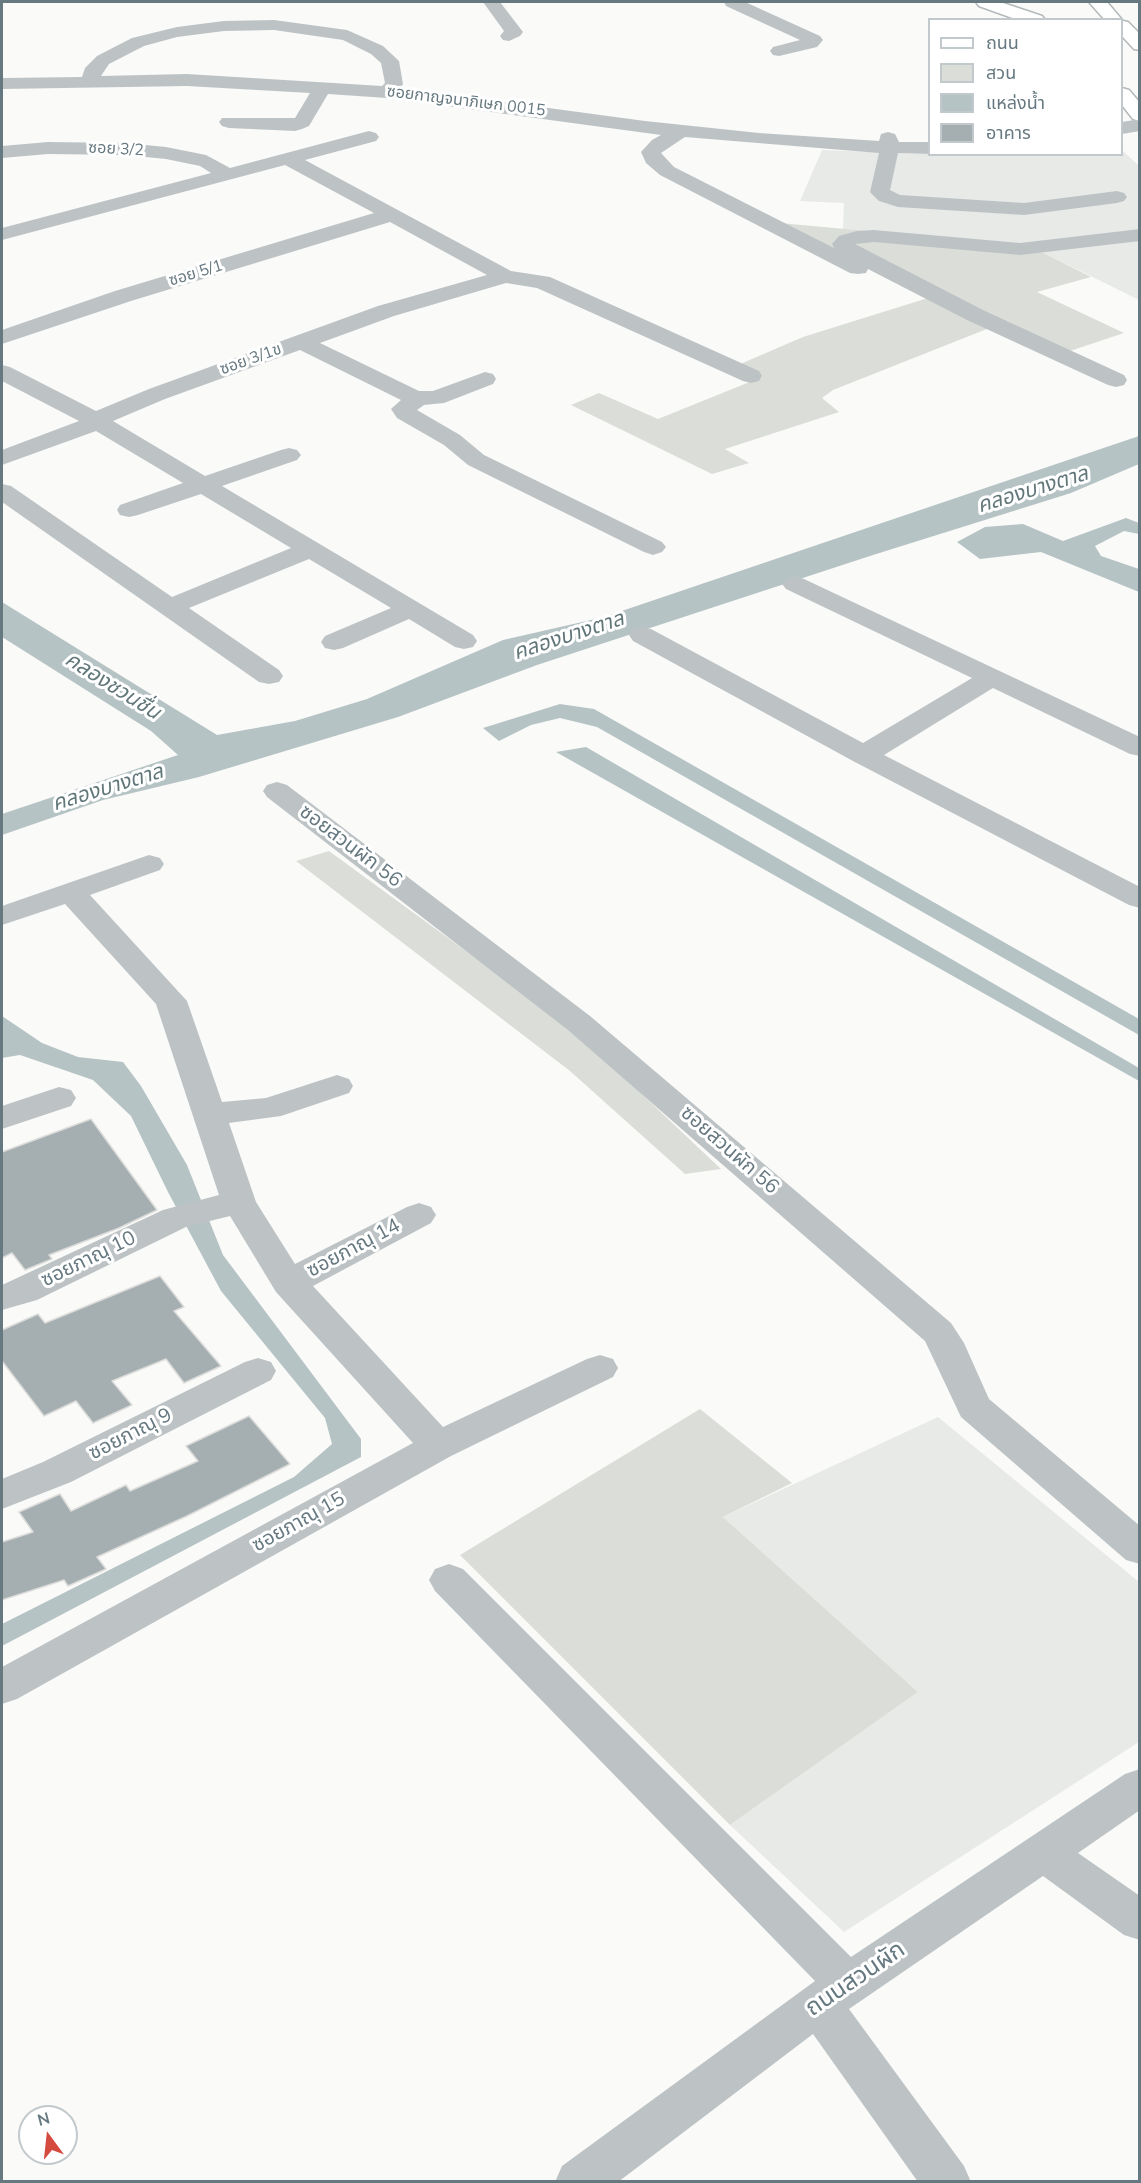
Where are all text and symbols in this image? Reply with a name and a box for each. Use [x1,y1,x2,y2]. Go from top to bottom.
legend [928,18,1123,156]
text: ถนน [986,31,1019,55]
text: สวน [986,61,1016,85]
street label: ซอยกาญจนาภิเษก 0015 [386,83,546,121]
text: แหล่งน้ำ [986,91,1045,115]
text: อาคาร [986,121,1031,145]
street label: ซอย 3/2 [88,139,144,161]
street label: ซอย 5/1 [167,257,225,291]
street label: ซอย 3/1ข [218,340,284,380]
water label: คลองบางตาล [975,462,1091,520]
water label: คลองบางตาล [511,607,627,667]
water label: คลองชวนชื่น [60,648,164,726]
water label: คลองบางตาล [50,760,166,818]
street label: ซอยสวนผัก 56 [294,801,406,893]
street label: ซอยสวนผัก 56 [675,1102,783,1200]
street label: ซอยภาณุ 14 [303,1214,405,1284]
street label: ซอยภาณุ 10 [38,1227,140,1293]
street label: ซอยภาณุ 9 [85,1404,177,1466]
street label: ซอยภาณุ 15 [249,1488,349,1558]
street label: ถนนสวนผัก [801,1936,911,2024]
north arrow [18,2105,78,2165]
text: N [35,2107,52,2132]

